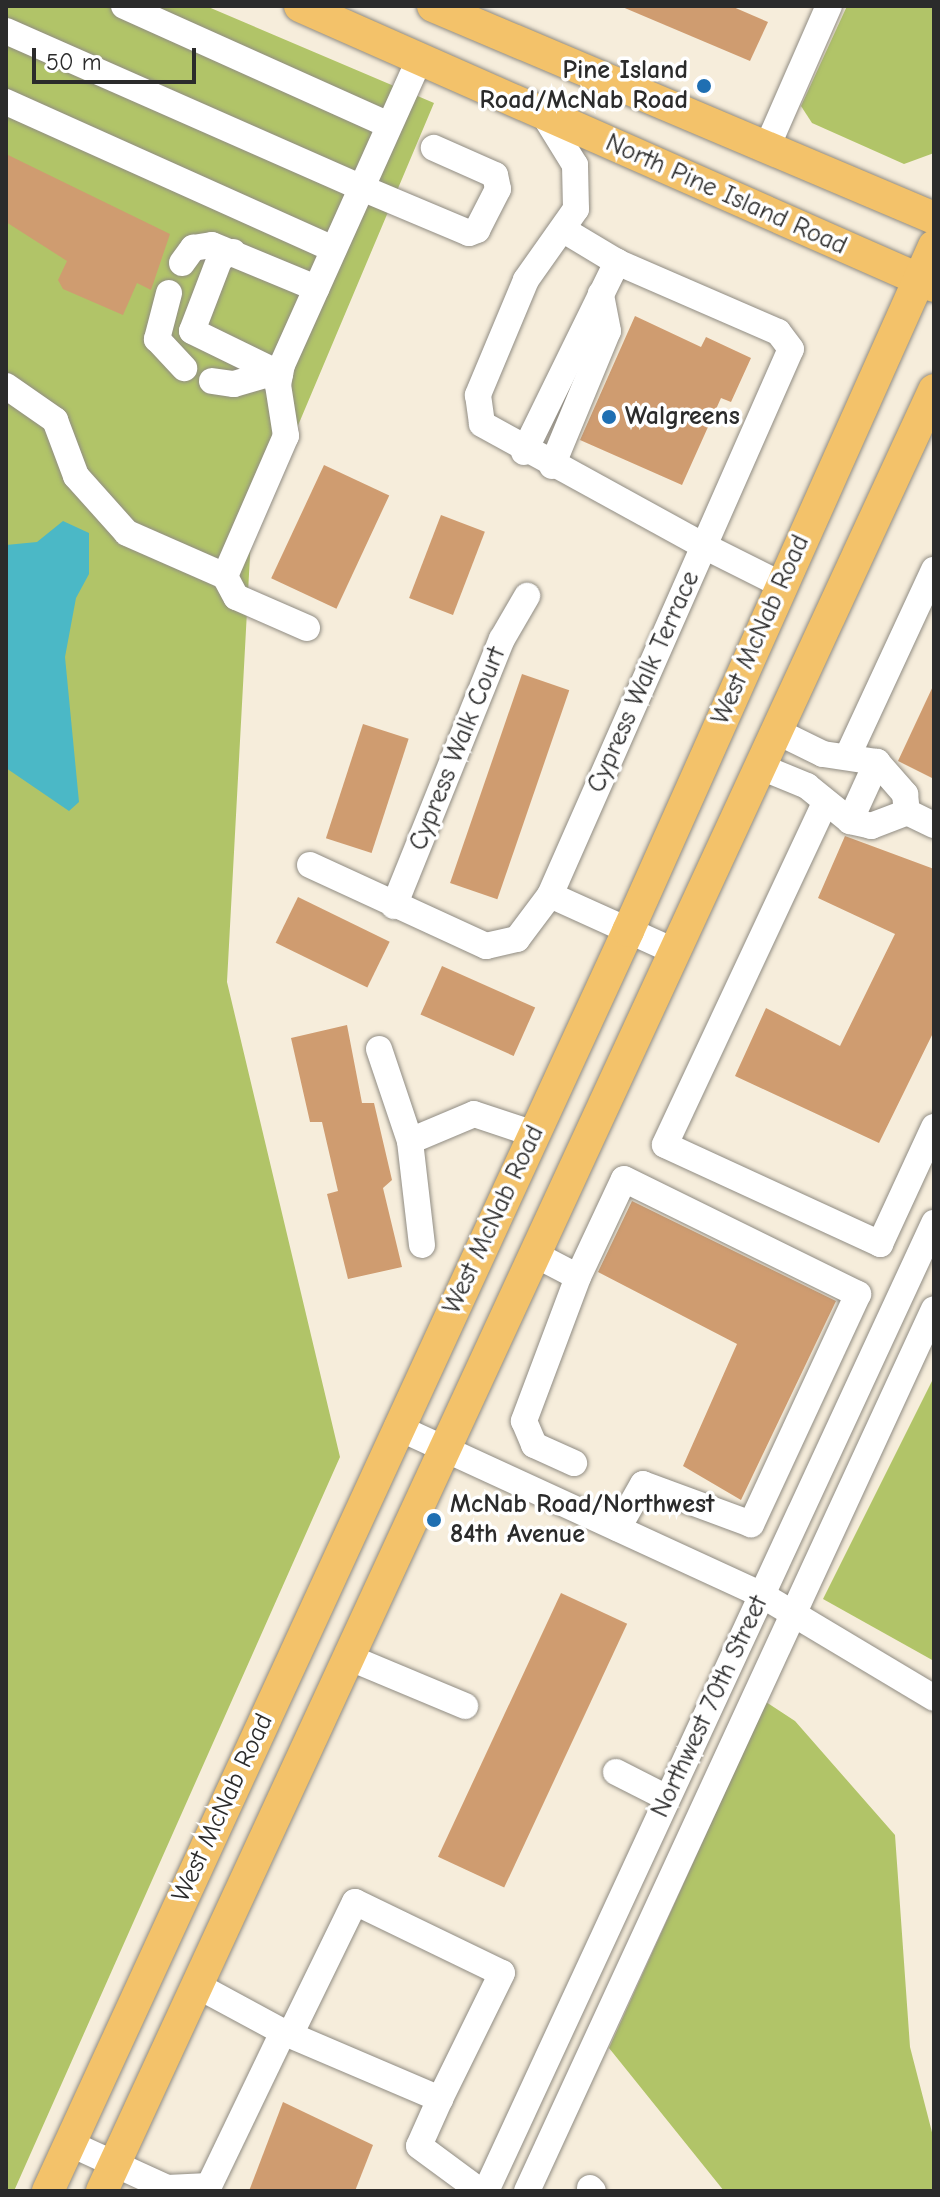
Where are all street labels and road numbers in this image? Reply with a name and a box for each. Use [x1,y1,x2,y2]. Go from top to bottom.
street label: North Pine Island Road [600,128,852,262]
street label: West McNab Road [705,530,817,730]
street label: Cypress Walk Terrace [581,566,707,798]
street label: Cypress Walk Court [403,643,513,855]
street label: West McNab Road [437,1121,551,1319]
street label: Northwest 70th Street [645,1591,775,1823]
street label: West McNab Road [166,1709,280,1907]

